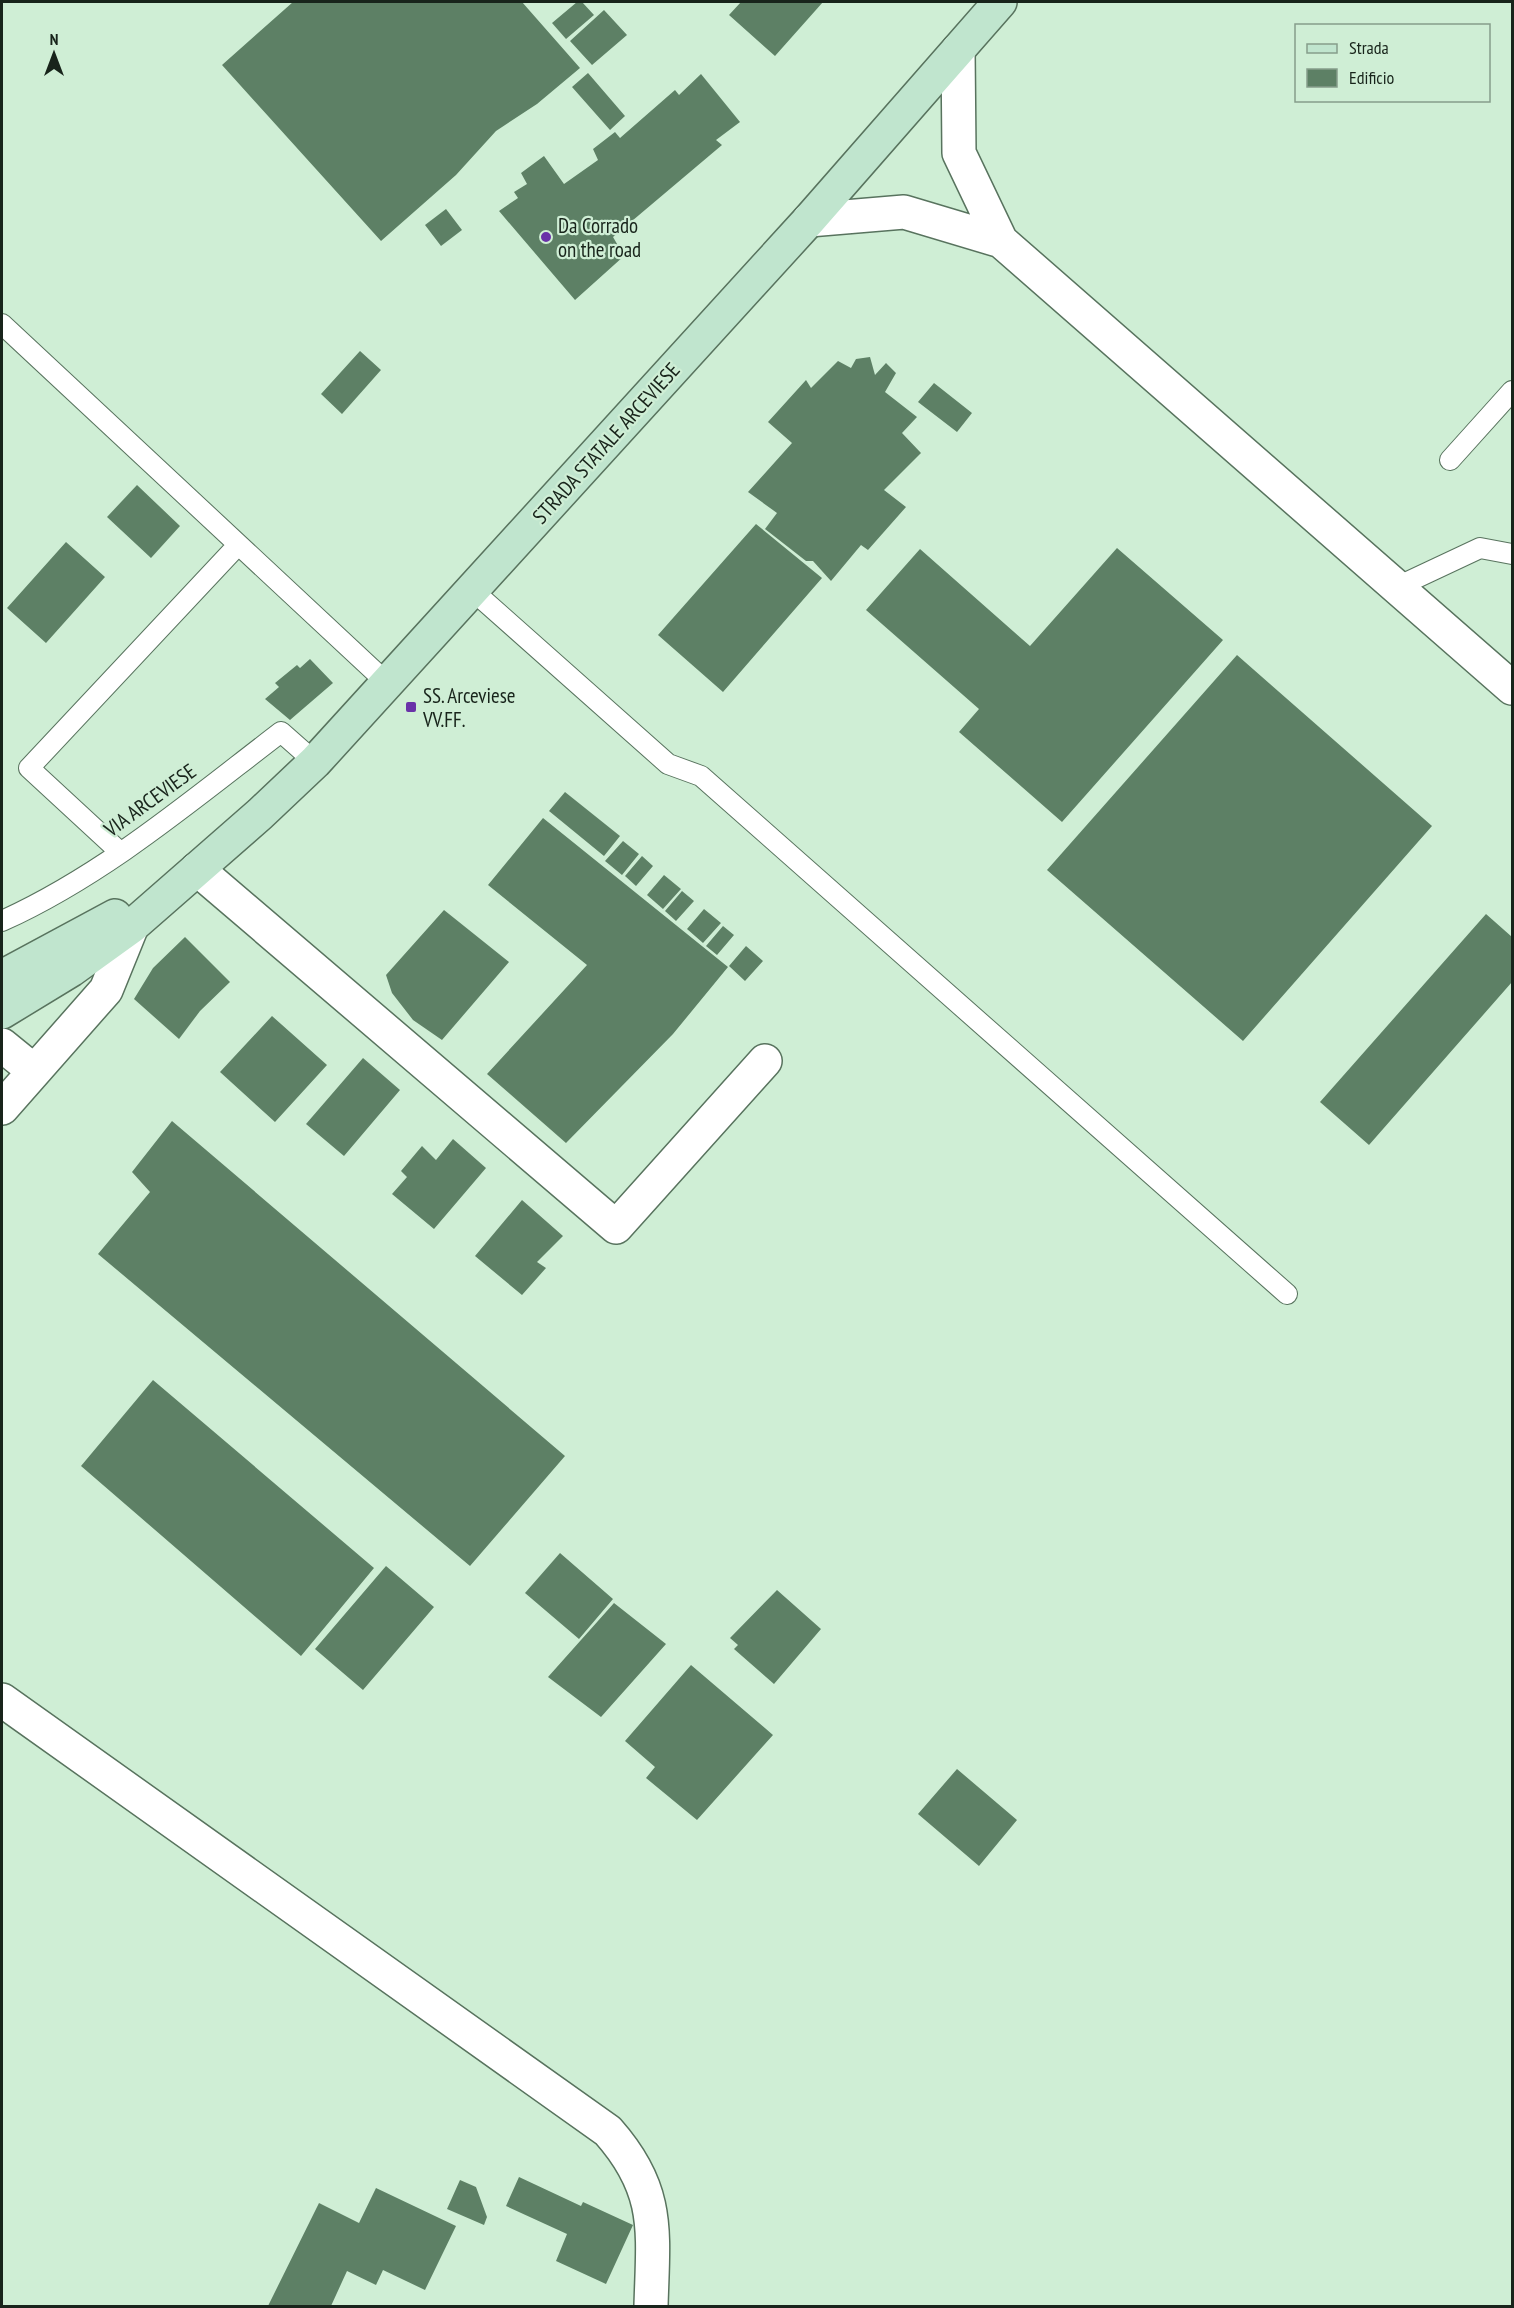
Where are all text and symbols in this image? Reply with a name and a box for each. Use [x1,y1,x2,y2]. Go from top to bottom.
north arrow [24,24,84,84]
legend [1295,24,1490,102]
text: N [50,29,58,49]
text: Strada [1349,36,1389,59]
text: Edificio [1349,66,1395,89]
place label: Da Corrado on the road [558,212,641,263]
marker: Da Corrado on the road [539,230,553,244]
street label: STRADA STATALE ARCEVIESE [526,357,686,529]
place label: SS. Arceviese VV.FF. [422,682,515,733]
marker: SS. Arceviese VV.FF. [404,700,418,714]
street label: VIA ARCEVIESE [98,758,201,843]

